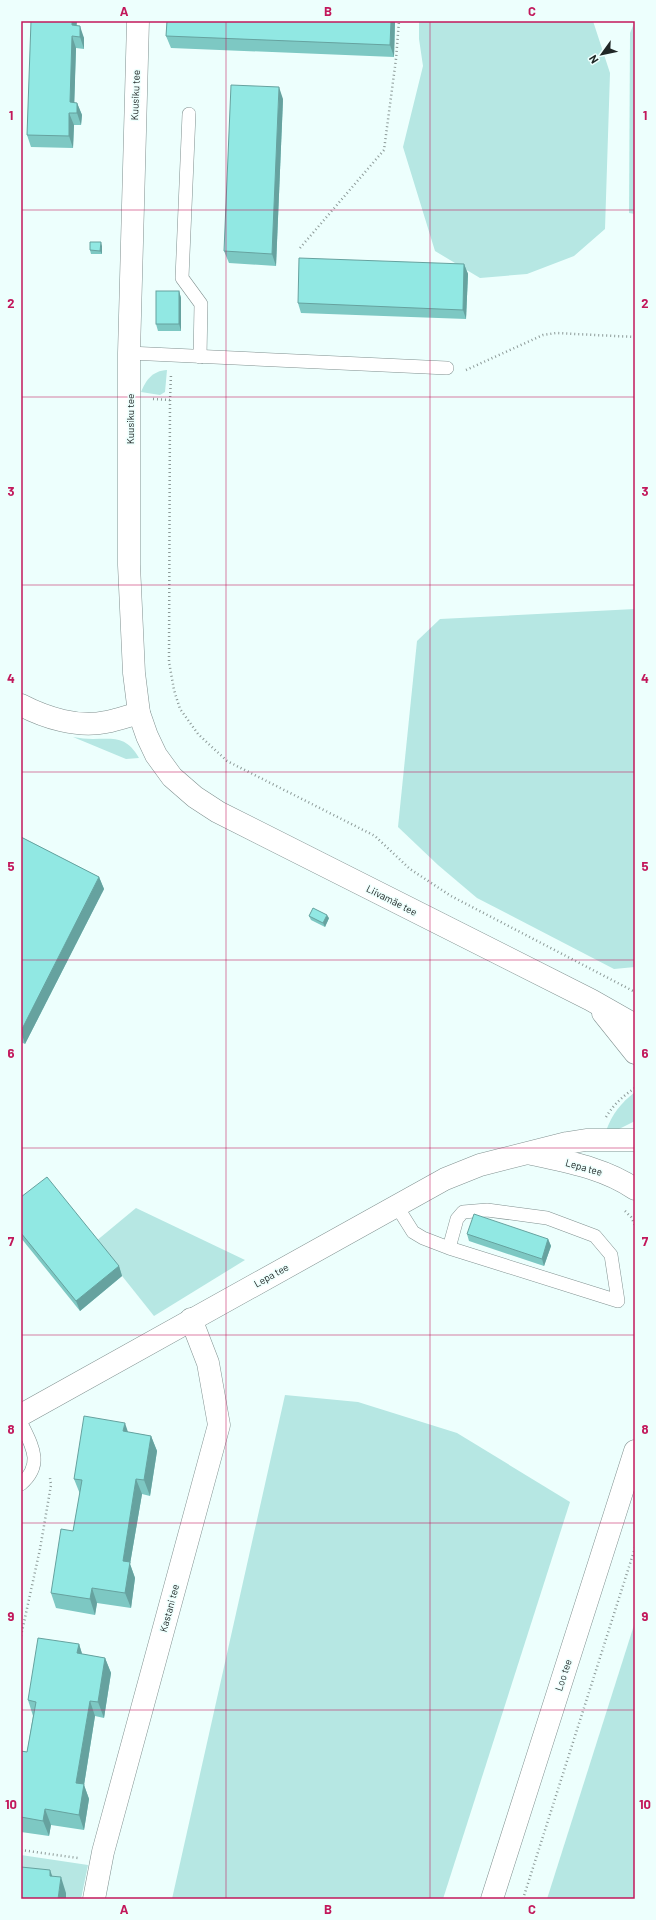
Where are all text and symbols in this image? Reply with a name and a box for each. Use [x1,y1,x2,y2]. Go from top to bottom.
text: A [120,3,129,19]
text: B [324,3,332,19]
text: C [528,3,536,19]
north arrow [582,34,622,74]
text: N [586,53,601,66]
street label: Kuusiku tee [128,69,142,121]
text: 1 [9,107,13,123]
text: 1 [643,107,647,123]
text: 2 [7,295,15,311]
text: 2 [641,295,649,311]
street label: Kuusiku tee [124,394,136,444]
text: 3 [7,483,15,499]
text: 3 [641,483,649,499]
text: 4 [7,670,15,686]
text: 4 [641,670,649,686]
text: 5 [7,858,15,874]
text: 5 [641,858,649,874]
street label: Liivamäe tee [365,882,419,918]
text: 6 [8,1045,15,1061]
text: 6 [642,1045,649,1061]
street label: Lepa tee [564,1156,604,1178]
text: 7 [8,1233,15,1249]
text: 7 [642,1233,649,1249]
street label: Lepa tee [252,1261,290,1289]
text: 8 [7,1421,15,1437]
text: 8 [641,1421,649,1437]
street label: Kastani tee [157,1583,181,1633]
text: 9 [8,1608,15,1624]
text: 9 [642,1608,649,1624]
street label: Loo tee [552,1658,574,1692]
text: 10 [5,1796,17,1812]
text: 10 [639,1796,651,1812]
text: A [120,1901,129,1917]
text: B [324,1901,332,1917]
text: C [528,1901,536,1917]

